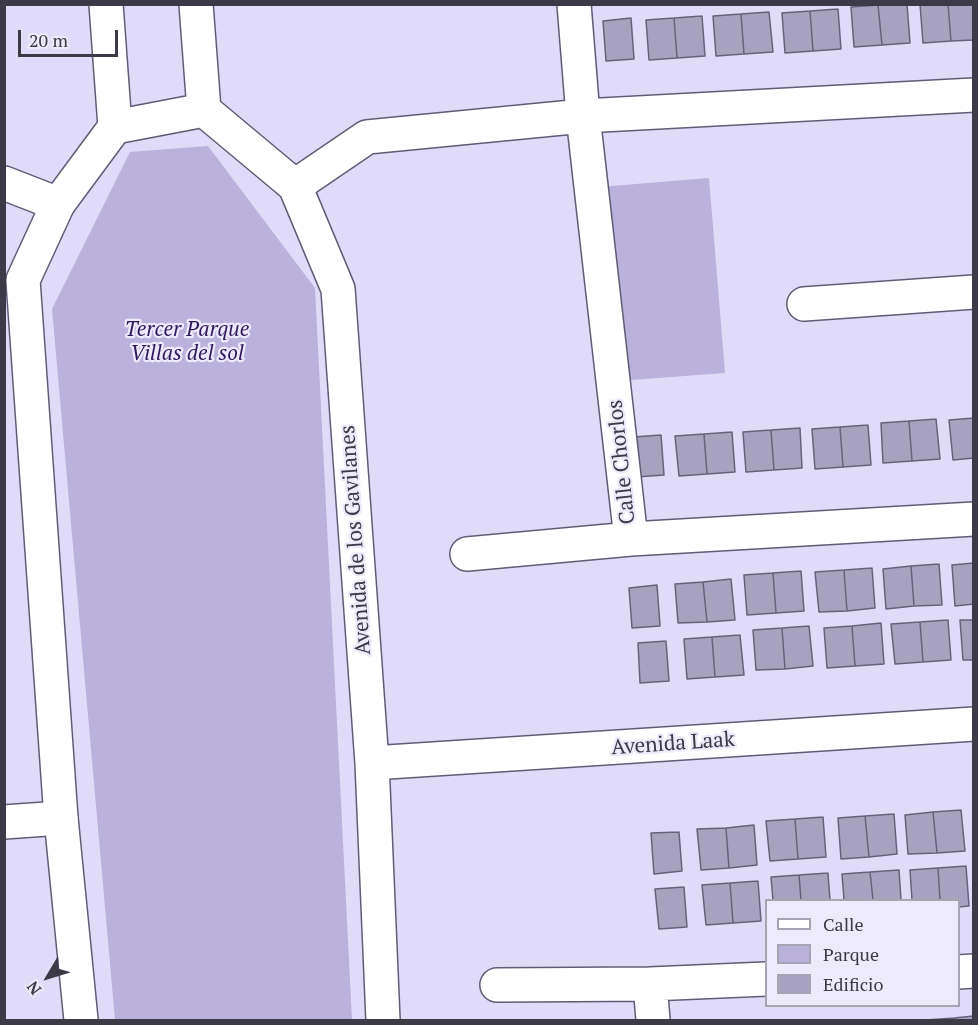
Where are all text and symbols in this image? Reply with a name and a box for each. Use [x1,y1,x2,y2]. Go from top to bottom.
scale bar [21,18,122,56]
text: 20 m [29,28,68,52]
park label: Tercer Parque Villas del sol [125,317,249,367]
street label: Calle Chorlos [603,399,641,525]
street label: Avenida de los Gavilanes [335,424,377,656]
street label: Avenida Laak [611,727,735,761]
legend [765,899,960,1007]
text: Calle [823,912,864,936]
text: Parque [823,942,879,966]
north arrow [18,947,78,1007]
text: Edificio [823,972,883,996]
text: N [21,977,46,1000]

